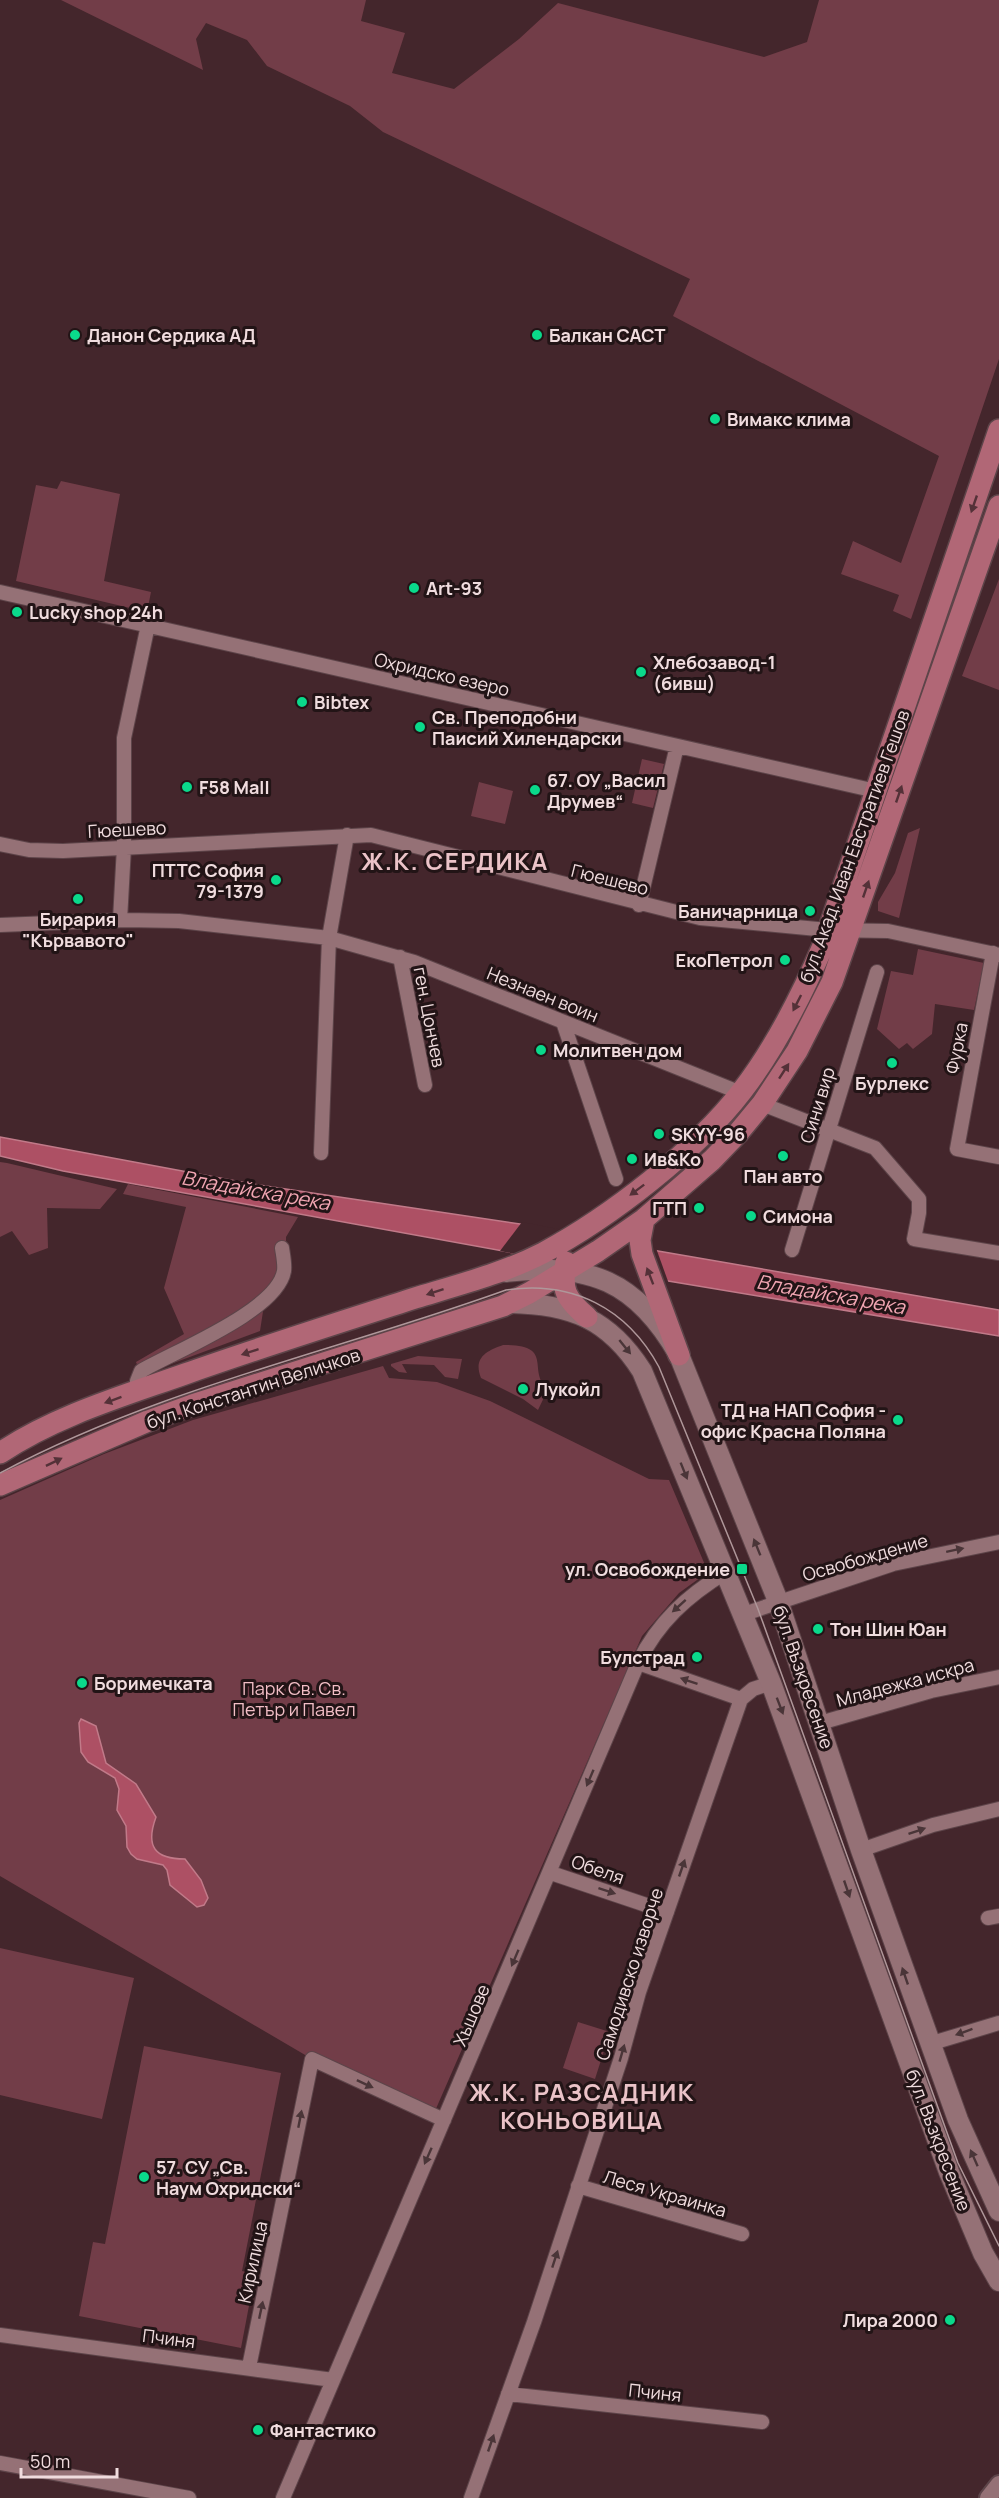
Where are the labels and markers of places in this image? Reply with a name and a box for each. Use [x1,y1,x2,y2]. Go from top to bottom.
place label: Данон Сердика АД [87,323,255,347]
place label: Балкан САСТ [549,323,666,347]
marker: Данон Сердика АД [68,328,82,342]
marker: Балкан САСТ [530,328,544,342]
place label: Вимакс клима [727,407,851,431]
marker: Вимакс клима [708,412,722,426]
place label: Art-93 [426,576,482,600]
marker: Art-93 [407,581,421,595]
place label: Lucky shop 24h [29,600,163,624]
marker: Lucky shop 24h [10,605,24,619]
place label: Хлебозавод-1 (бивш) [653,650,776,695]
marker: Хлебозавод-1 (бивш) [634,665,648,679]
place label: Bibtex [314,690,369,714]
marker: Bibtex [295,695,309,709]
place label: Св. Преподобни Паисий Хилендарски [432,705,622,750]
marker: Св. Преподобни Паисий Хилендарски [413,720,427,734]
place label: 67. ОУ „Васил Друмев“ [547,768,666,813]
place label: F58 Mall [199,775,269,799]
marker: F58 Mall [180,780,194,794]
marker: 67. ОУ „Васил Друмев“ [528,783,542,797]
place label: ПТТС София 79-1379 [152,858,264,903]
marker: ПТТС София 79-1379 [269,873,283,887]
marker: Бирария "Кървавото" [71,892,85,906]
place label: Баничарница [678,899,798,923]
marker: Баничарница [803,904,817,918]
place label: Бирария "Кървавото" [22,907,134,952]
place label: ЕкоПетрол [676,948,773,972]
marker: ЕкоПетрол [778,953,792,967]
place label: Молитвен дом [553,1038,682,1062]
marker: Молитвен дом [534,1043,548,1057]
marker: Бурлекс [885,1056,899,1070]
place label: Бурлекс [855,1071,929,1095]
place label: SKYY-96 [671,1122,745,1146]
marker: SKYY-96 [652,1127,666,1141]
place label: Ив&Ко [644,1147,701,1171]
marker: Пан авто [776,1149,790,1163]
marker: Ив&Ко [625,1152,639,1166]
place label: Пан авто [743,1164,823,1188]
place label: ГТП [652,1196,687,1220]
marker: ГТП [692,1201,706,1215]
place label: Симона [763,1204,833,1228]
marker: Симона [744,1209,758,1223]
place label: Лукойл [535,1377,601,1401]
marker: Лукойл [516,1382,530,1396]
place label: ТД на НАП София - офис Красна Поляна [701,1398,886,1443]
marker: ТД на НАП София - офис Красна Поляна [891,1413,905,1427]
place label: ул. Освобождение [565,1557,730,1581]
marker: ул. Освобождение [735,1562,749,1576]
place label: Тон Шин Юан [830,1617,947,1641]
marker: Тон Шин Юан [811,1622,825,1636]
place label: Булстрад [600,1645,685,1669]
marker: Булстрад [690,1650,704,1664]
place label: Боримечката [94,1671,213,1695]
marker: Боримечката [75,1676,89,1690]
place label: 57. СУ „Св. Наум Охридски“ [156,2155,301,2200]
marker: 57. СУ „Св. Наум Охридски“ [137,2170,151,2184]
place label: Лира 2000 [843,2308,938,2332]
marker: Лира 2000 [943,2313,957,2327]
place label: Фантастико [270,2418,376,2442]
marker: Фантастико [251,2423,265,2437]

